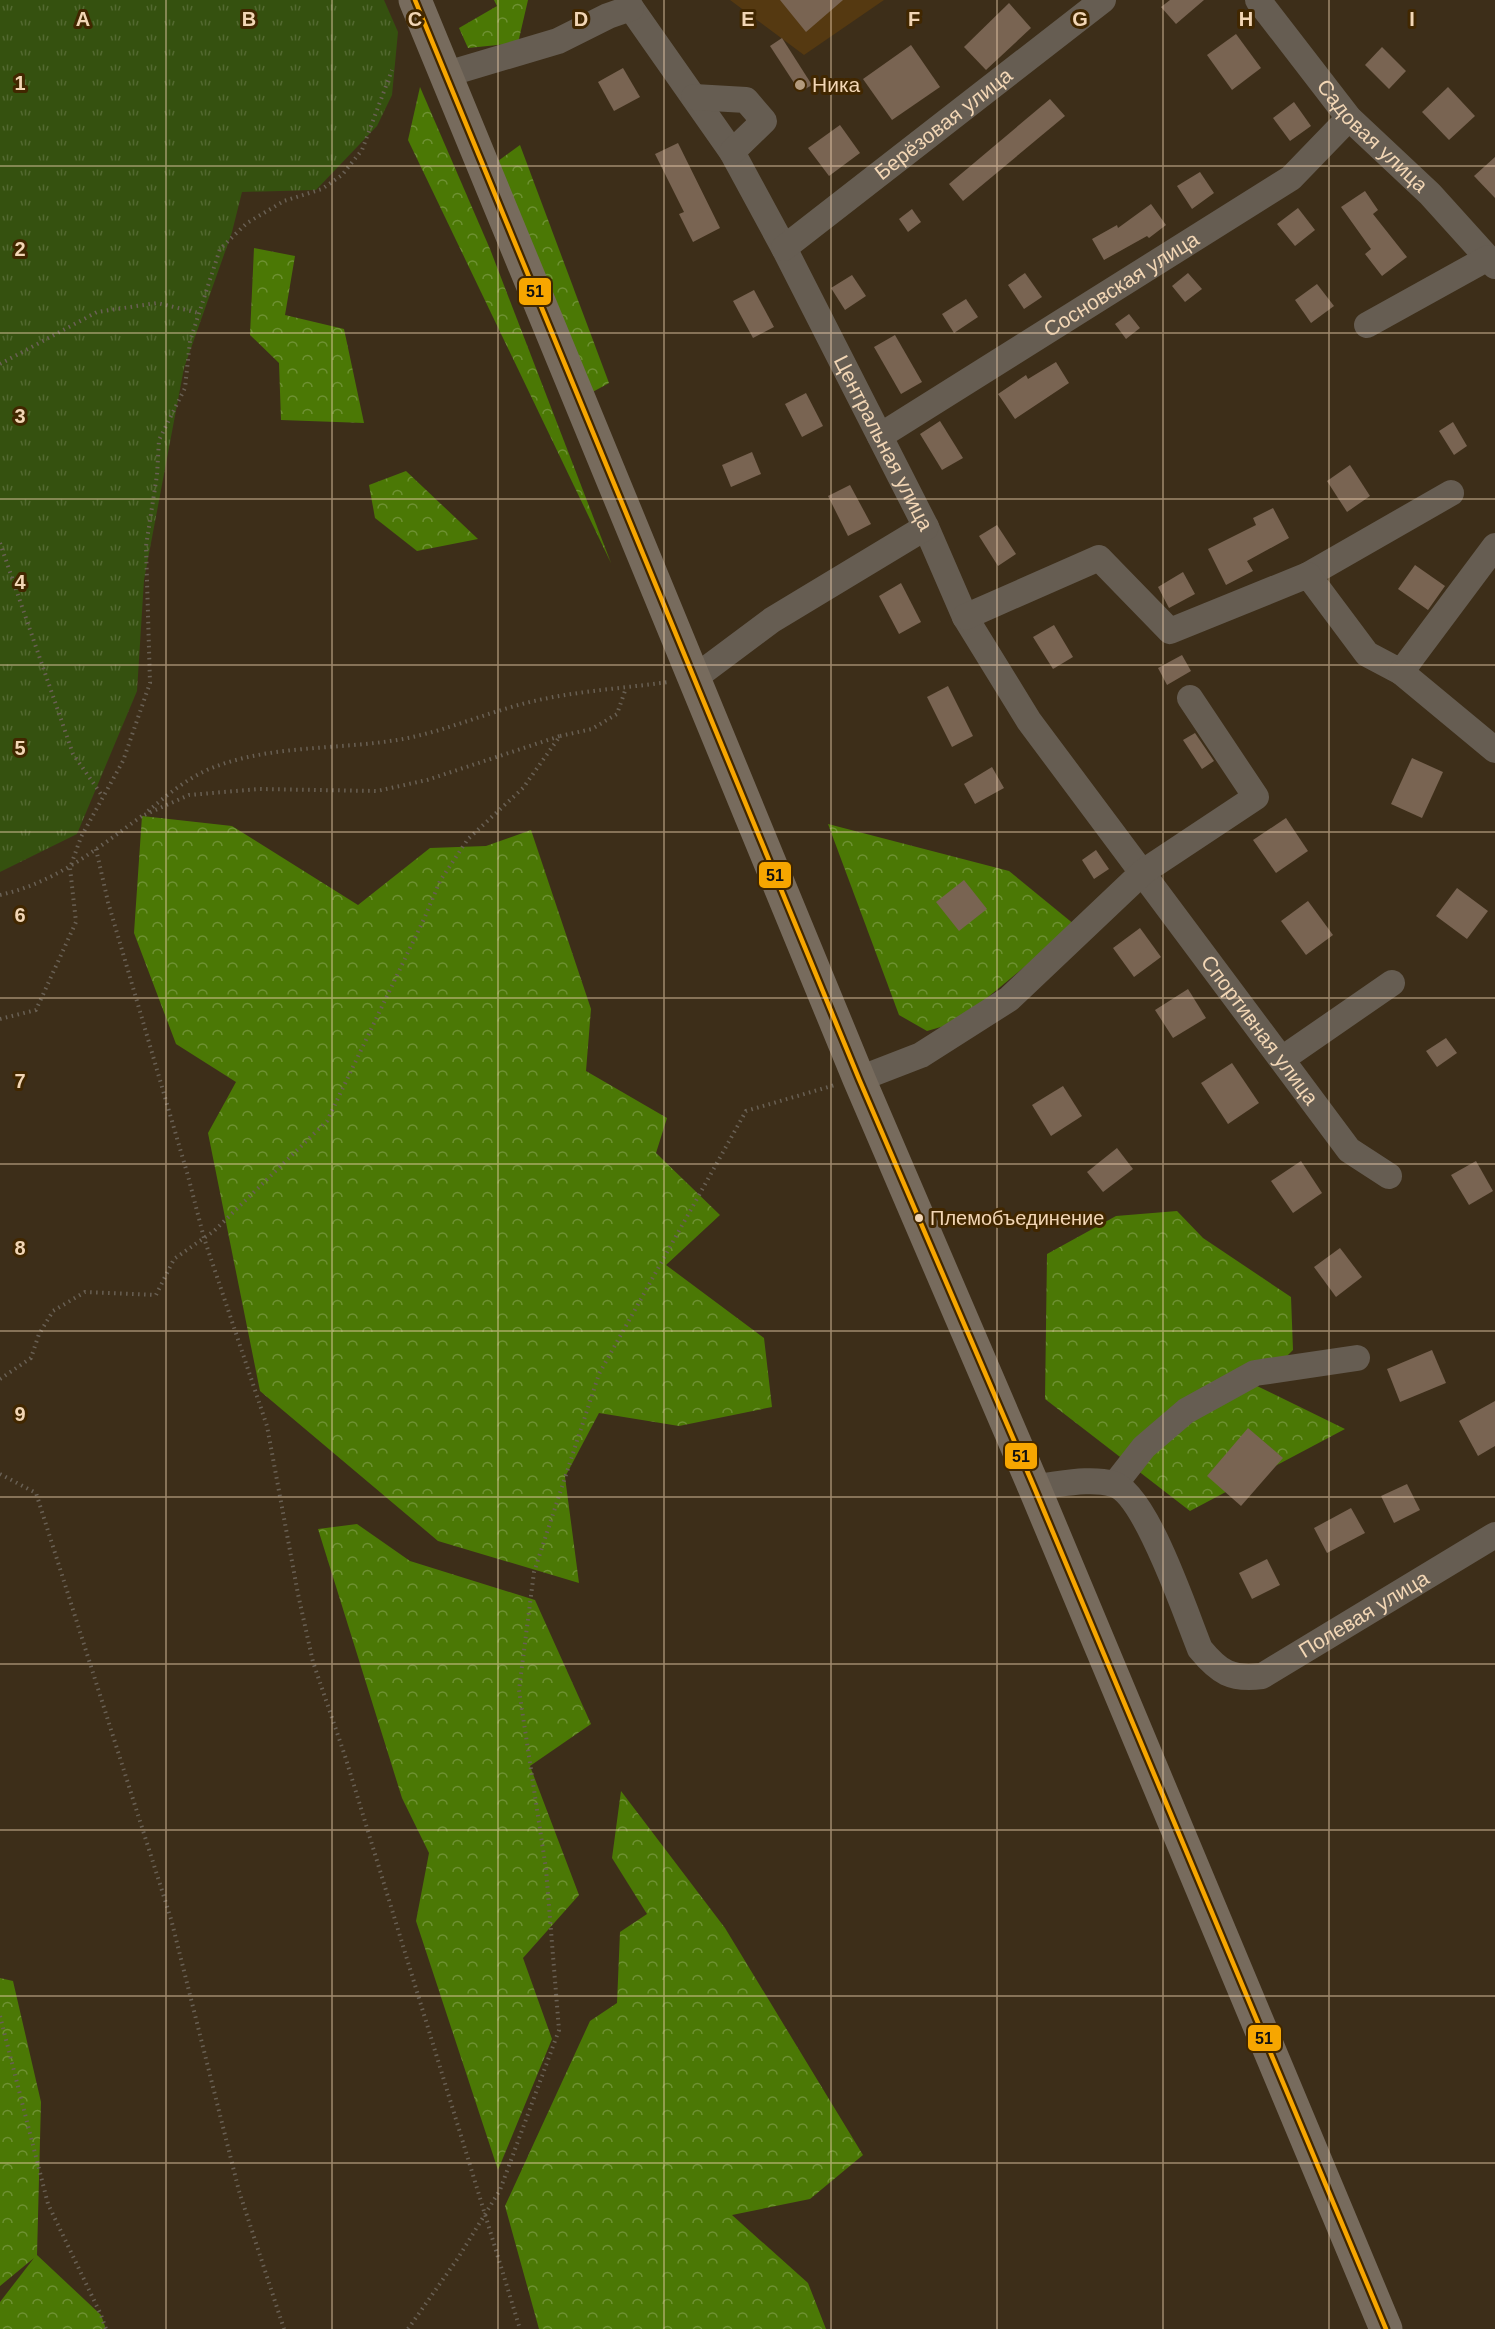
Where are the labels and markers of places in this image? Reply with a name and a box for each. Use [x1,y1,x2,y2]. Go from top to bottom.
place label: Ника [812,73,861,96]
marker: Ника [793,78,807,92]
place label: Племобъединение [930,1207,1104,1229]
marker: Племобъединение [913,1212,925,1224]

